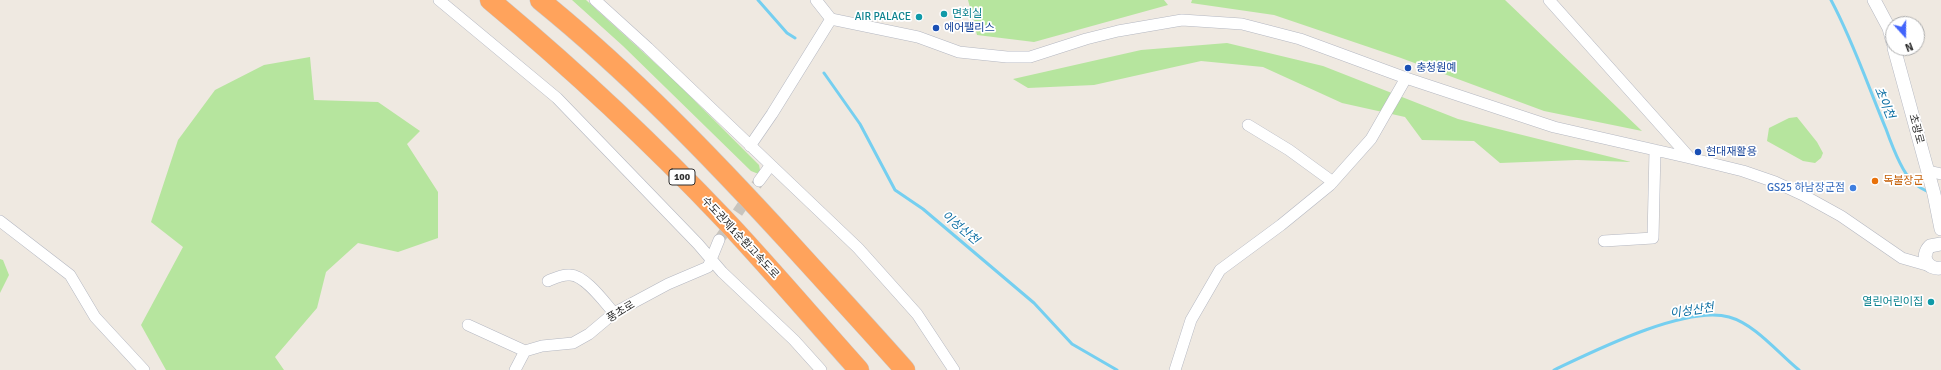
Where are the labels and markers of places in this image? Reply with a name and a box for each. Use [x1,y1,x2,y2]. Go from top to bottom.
place label: 면회실 [952,7,982,21]
marker: 면회실 [939,9,949,19]
place label: AIR PALACE [855,10,911,24]
marker: AIR PALACE [914,12,924,22]
place label: 에어팰리스 [944,21,995,35]
marker: 에어팰리스 [931,23,941,33]
place label: 충청원예 [1416,61,1456,75]
marker: 충청원예 [1403,63,1413,73]
place label: 현대재활용 [1706,145,1757,159]
marker: 현대재활용 [1693,147,1703,157]
place label: 독불장군 [1883,174,1923,188]
marker: 독불장군 [1870,176,1880,186]
place label: GS25 하남장군점 [1767,181,1845,195]
marker: GS25 하남장군점 [1848,183,1858,193]
place label: 열린어린이집 [1862,295,1923,309]
marker: 열린어린이집 [1926,297,1936,307]

